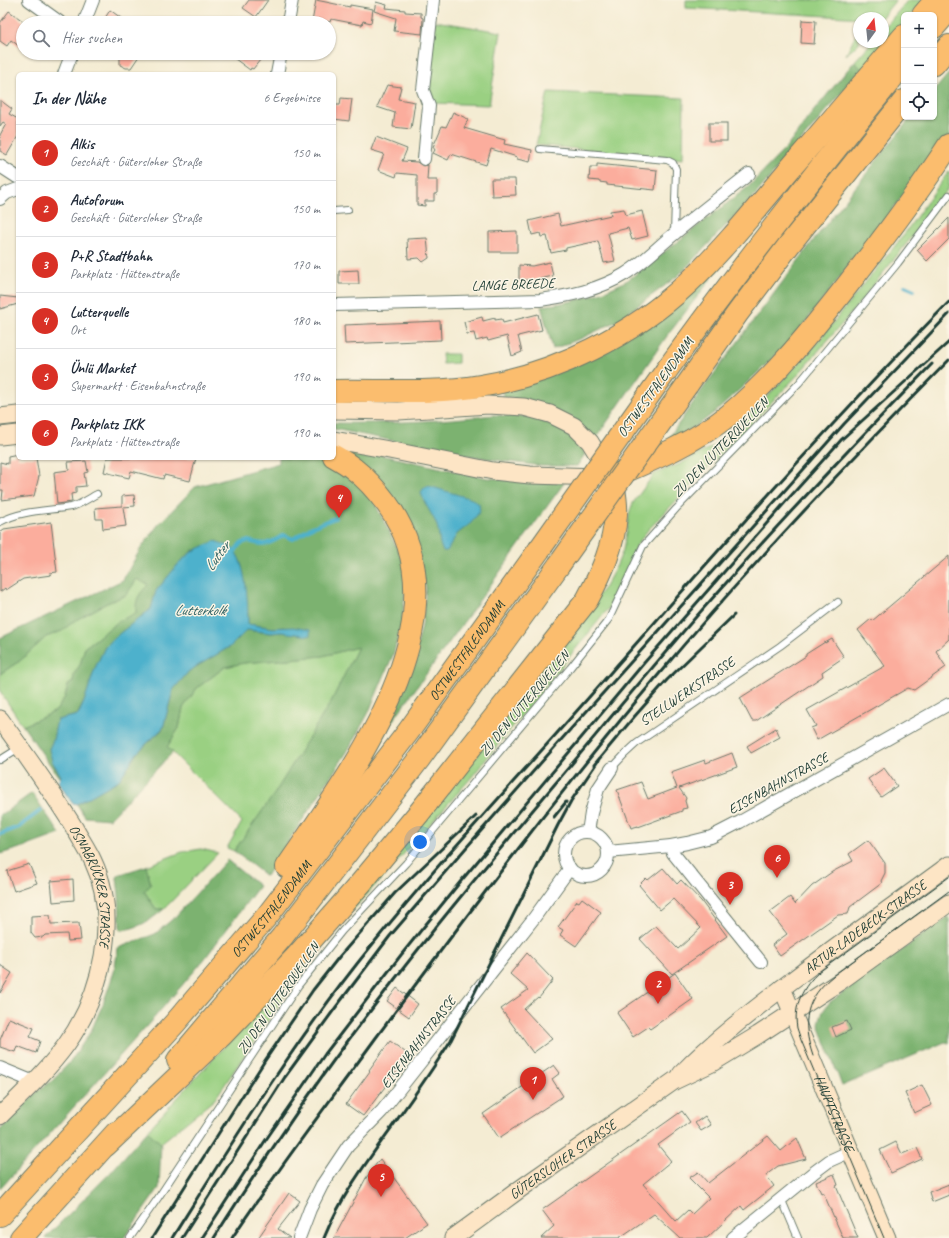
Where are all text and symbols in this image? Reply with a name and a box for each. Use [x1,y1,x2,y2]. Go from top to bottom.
north arrow [853,12,889,48]
map controls [901,12,937,120]
button: + [901,12,937,48]
search box [16,16,336,60]
icon: search [30,27,52,49]
text: Hier suchen [62,29,122,48]
button: − [901,48,937,84]
button: locate [901,84,937,120]
text: In der Nähe [32,88,105,109]
text: 6 Ergebnisse [264,90,320,106]
text: Alkis [70,135,94,154]
text: 1 [42,145,48,161]
text: 150 m [292,145,320,161]
text: Geschäft · Gütersloher Straße [70,154,202,170]
text: Autoforum [70,191,123,210]
text: 2 [42,201,48,217]
text: 150 m [292,201,320,217]
text: Geschäft · Gütersloher Straße [70,210,202,226]
text: P+R Stadtbahn [70,247,152,266]
text: 3 [42,257,48,273]
text: 170 m [292,257,320,273]
text: Parkplatz · Hüttenstraße [70,266,179,282]
street label: LANGE BREEDE [471,274,557,294]
text: Lutterquelle [70,303,128,322]
text: 4 [42,313,48,329]
text: 180 m [292,313,320,329]
text: Ort [70,322,85,338]
street label: OSTWESTFALENDAMM [614,333,698,440]
text: Ünlü Market [70,359,135,378]
text: 5 [42,369,48,385]
text: 190 m [292,369,320,385]
text: Supermarkt · Eisenbahnstraße [70,378,205,394]
street label: ZU DEN LUTTERQUELLEN [669,393,774,501]
text: Parkplatz IKK [70,415,143,434]
text: 6 [42,425,48,441]
text: 190 m [292,425,320,441]
text: Parkplatz · Hüttenstraße [70,434,179,450]
pin: 4 [326,485,352,518]
water label: Lutter [200,536,236,575]
street label: OSTWESTFALENDAMM [425,597,509,704]
water label: Lutterkolk [175,601,229,620]
street label: ZU DEN LUTTERQUELLEN [476,646,575,759]
street label: STELLWERKSTRASSE [637,652,739,729]
street label: EISENBAHNSTRASSE [725,748,833,818]
street label: OSNABRÜCKER STRASSE [65,822,114,951]
your location [410,832,430,852]
pin: 6 [764,845,790,878]
street label: OSTWESTFALENDAMM [227,857,316,961]
pin: 3 [717,872,743,905]
street label: ARTUR-LADEBECK-STRASSE [801,875,932,977]
street label: ZU DEN LUTTERQUELLEN [234,938,324,1057]
pin: 2 [645,971,671,1004]
street label: EISENBAHNSTRASSE [377,991,461,1092]
pin: 1 [520,1067,546,1100]
street label: HAUPTSTRASSE [810,1072,859,1156]
street label: GÜTERSLOHER STRASSE [506,1115,622,1203]
pin: 5 [368,1164,394,1197]

